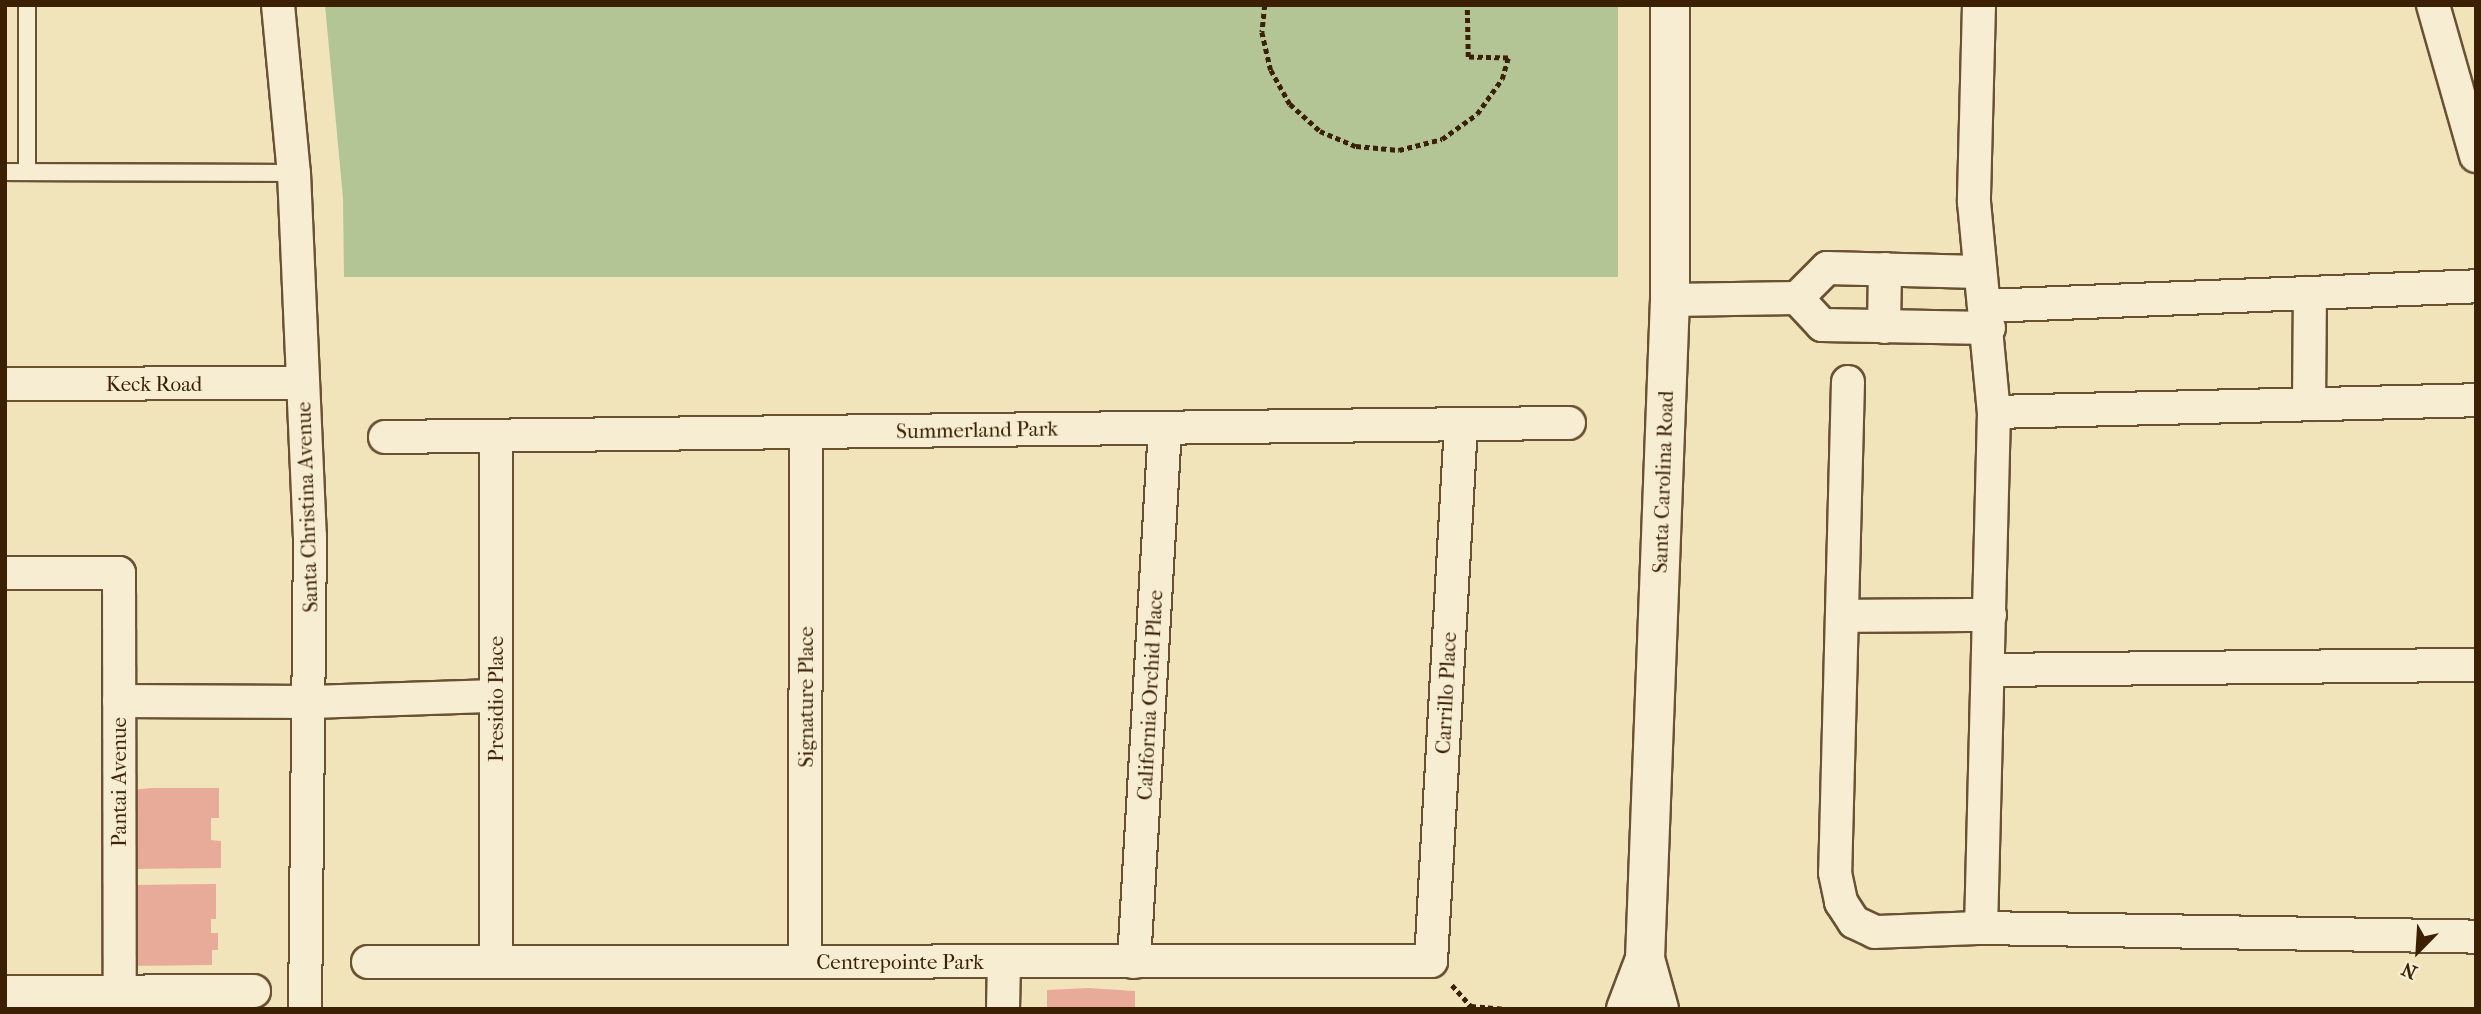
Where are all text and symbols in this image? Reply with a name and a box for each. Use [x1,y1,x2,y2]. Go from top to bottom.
street label: Keck Road [106,371,202,397]
street label: Santa Carolina Road [1647,390,1679,574]
street label: Santa Christina Avenue [291,401,323,613]
street label: Summerland Park [896,416,1058,444]
street label: California Orchid Place [1132,589,1168,801]
street label: Signature Place [793,626,819,768]
street label: Carrillo Place [1430,631,1462,755]
street label: Presidio Place [483,636,509,762]
street label: Pantai Avenue [106,717,132,847]
north arrow [2383,916,2453,986]
street label: Centrepointe Park [816,949,984,975]
text: N [2398,957,2421,983]

